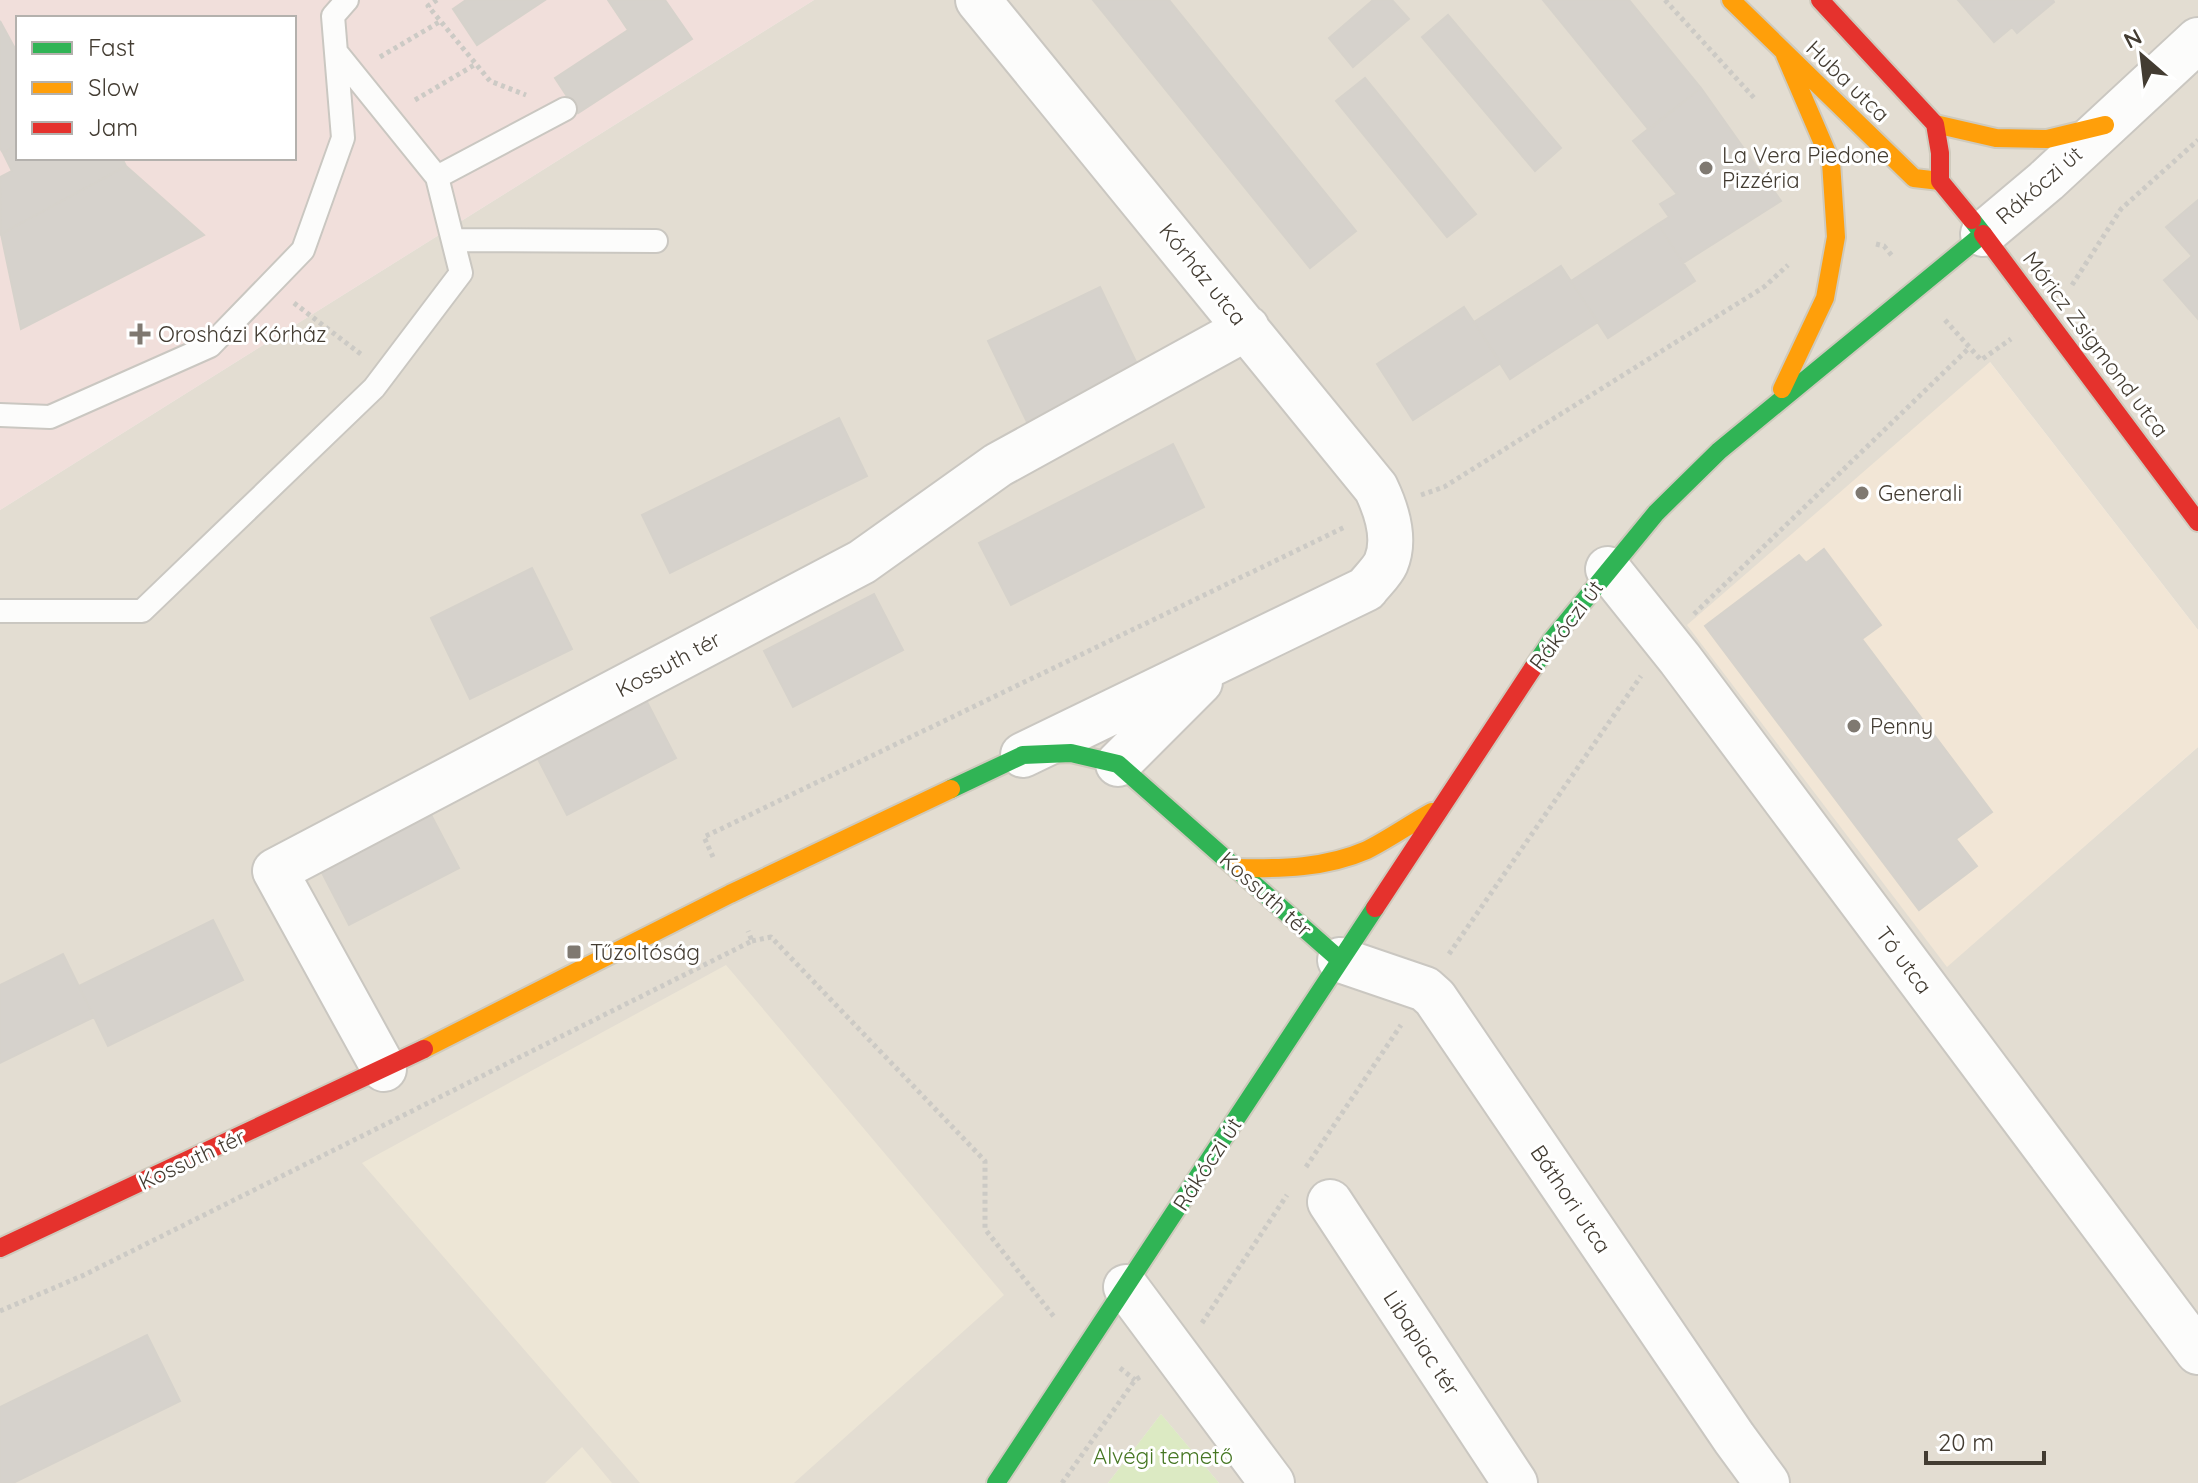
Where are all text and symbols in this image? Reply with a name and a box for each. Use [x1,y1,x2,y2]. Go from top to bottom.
legend [16,16,296,160]
north arrow [2102,16,2182,96]
text: N [2119,22,2146,54]
text: Fast [88,32,135,62]
street label: Huba utca [1800,34,1896,128]
text: Slow [88,72,139,102]
text: Jam [88,112,138,142]
street label: Rákóczi út [1990,140,2088,230]
place label: La Vera Piedone Pizzéria [1722,141,1889,194]
marker: La Vera Piedone Pizzéria [1697,159,1715,177]
street label: Kórház utca [1153,217,1253,331]
street label: Móricz Zsigmond utca [2017,246,2175,442]
place label: Orosházi Kórház [158,320,327,348]
marker: Orosházi Kórház [129,323,151,345]
place label: Generali [1878,479,1962,507]
marker: Generali [1853,484,1871,502]
street label: Rákóczi út [1523,574,1609,676]
street label: Kossuth tér [611,624,726,703]
place label: Penny [1870,712,1933,740]
marker: Penny [1845,717,1863,735]
street label: Kossuth tér [1214,845,1319,943]
street label: Tó utca [1870,921,1938,999]
place label: Tűzoltóság [590,938,700,966]
marker: Tűzoltóság [565,943,583,961]
street label: Rákóczi út [1166,1112,1248,1216]
street label: Kossuth tér [134,1122,251,1196]
street label: Báthori utca [1525,1139,1617,1259]
street label: Libapiac tér [1378,1285,1467,1401]
scale bar [1926,1415,2044,1465]
text: 20 m [1938,1427,1994,1457]
park label: Alvégi temető [1093,1442,1233,1470]

